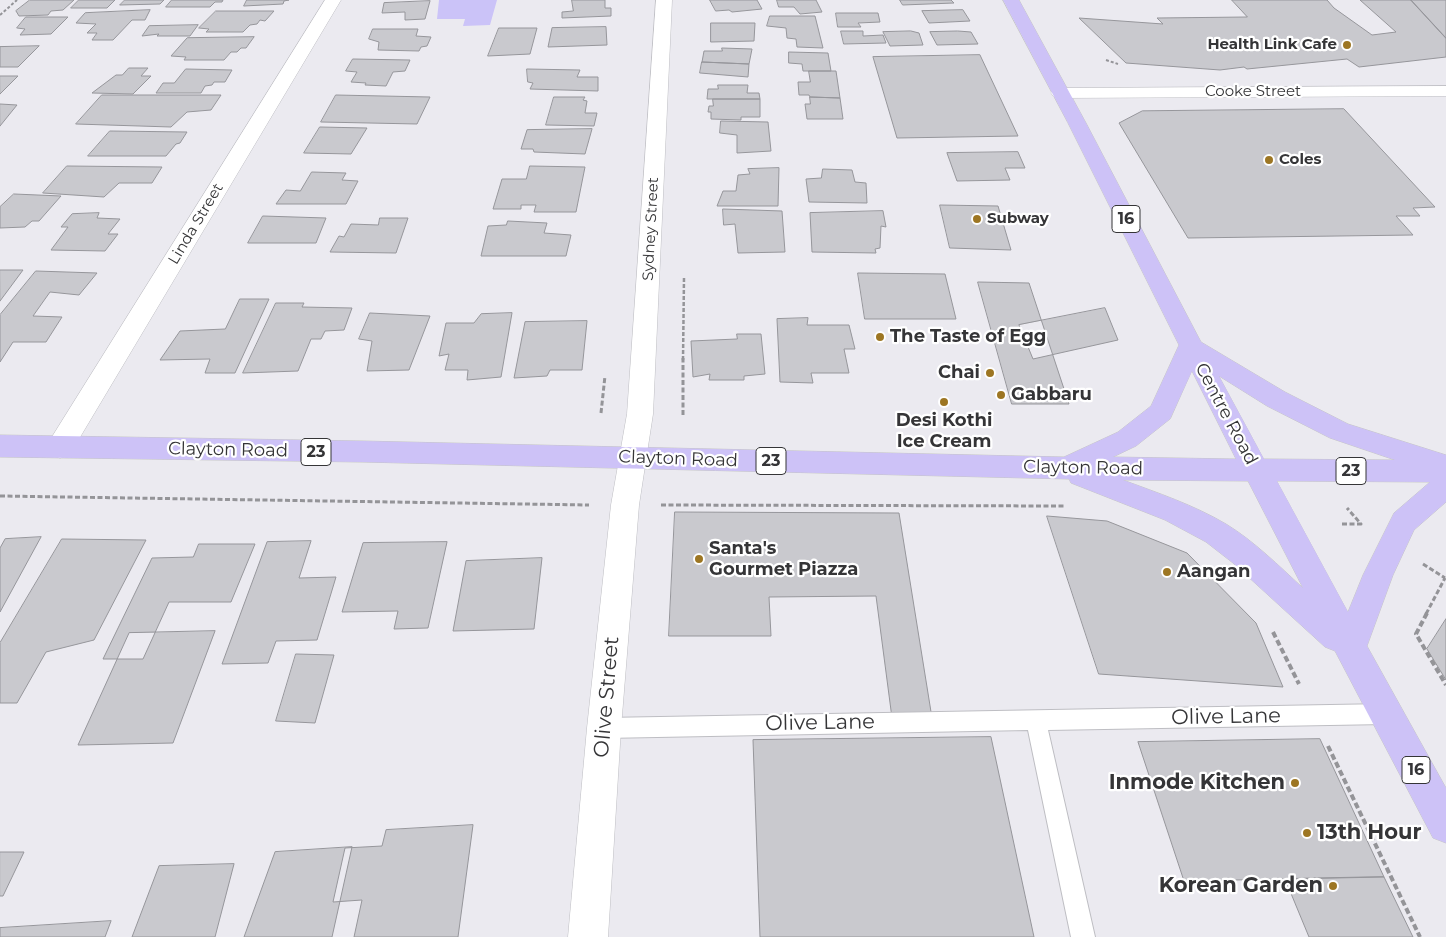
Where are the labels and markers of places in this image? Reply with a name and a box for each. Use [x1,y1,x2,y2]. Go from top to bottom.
place label: Health Link Cafe [1207,36,1337,54]
marker: Health Link Cafe [1341,39,1353,51]
place label: Coles [1279,151,1321,169]
marker: Coles [1263,154,1275,166]
place label: Subway [987,210,1049,228]
marker: Subway [971,213,983,225]
place label: The Taste of Egg [890,326,1046,348]
marker: The Taste of Egg [874,331,886,343]
place label: Chai [938,362,980,384]
marker: Chai [984,367,996,379]
place label: Gabbaru [1011,384,1092,406]
marker: Gabbaru [995,389,1007,401]
marker: Desi Kothi Ice Cream [938,396,950,408]
place label: Desi Kothi Ice Cream [896,410,992,452]
place label: Santa's Gourmet Piazza [709,538,858,580]
marker: Santa's Gourmet Piazza [693,553,705,565]
place label: Aangan [1177,561,1251,583]
marker: Aangan [1161,566,1173,578]
place label: Inmode Kitchen [1109,770,1285,796]
marker: Inmode Kitchen [1289,777,1301,789]
place label: 13th Hour [1317,820,1421,846]
marker: 13th Hour [1301,827,1313,839]
place label: Korean Garden [1159,873,1323,899]
marker: Korean Garden [1327,880,1339,892]

